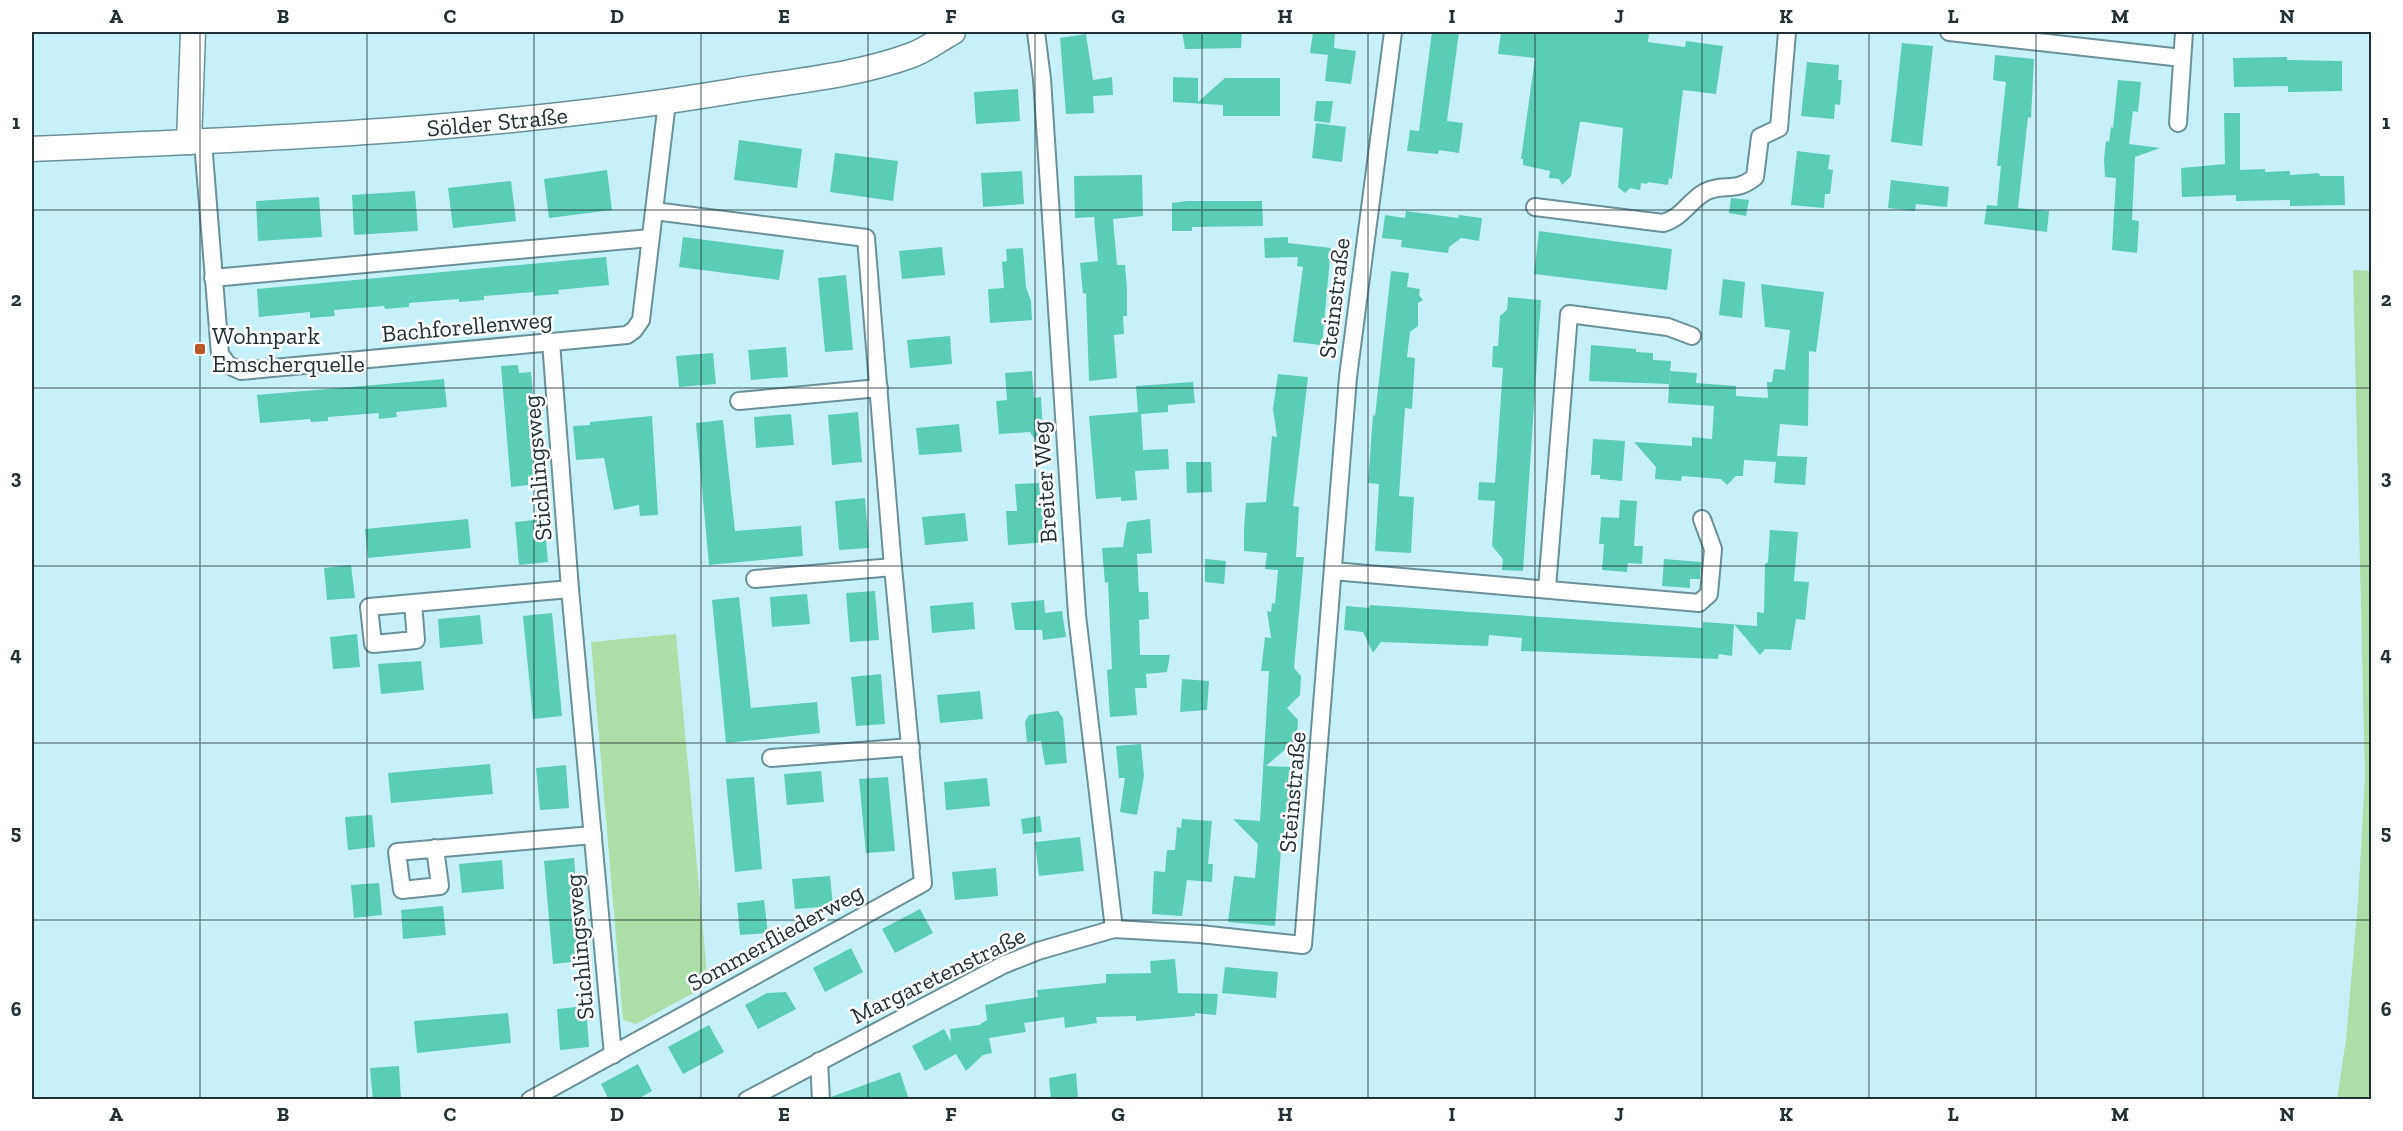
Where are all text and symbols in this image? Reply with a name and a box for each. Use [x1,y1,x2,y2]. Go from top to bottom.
text: A [109,4,123,28]
text: B [277,4,289,28]
text: C [444,4,457,28]
text: D [610,4,624,28]
text: E [778,4,790,28]
text: F [945,4,957,28]
text: G [1111,4,1125,28]
text: H [1277,4,1293,28]
text: I [1448,4,1456,28]
text: J [1614,4,1624,28]
text: K [1779,4,1793,28]
text: L [1947,4,1959,28]
text: M [2111,4,2129,28]
text: N [2279,4,2295,28]
street label: Sölder Straße [425,100,569,142]
text: 1 [12,110,20,134]
text: 1 [2382,110,2390,134]
street label: Steinstraße [1312,236,1356,360]
text: 2 [11,287,22,311]
text: 2 [2381,287,2392,311]
street label: Bachforellenweg [380,304,554,348]
place label: Wohnpark Emscherquelle [212,321,365,378]
marker: Wohnpark Emscherquelle [193,342,207,356]
street label: Stichlingsweg [516,394,558,542]
street label: Breiter Weg [1025,420,1063,544]
text: 3 [11,465,22,489]
text: 3 [2381,465,2392,489]
text: 4 [10,642,22,666]
text: 4 [2380,642,2392,666]
street label: Steinstraße [1272,730,1312,854]
text: 5 [11,820,21,844]
text: 5 [2381,820,2391,844]
street label: Stichlingsweg [558,873,600,1021]
street label: Sommerfliederweg [682,877,868,997]
street label: Margaretenstraße [846,920,1030,1030]
text: 6 [11,997,22,1021]
text: 6 [2381,997,2392,1021]
text: A [109,1102,123,1126]
text: B [277,1102,289,1126]
text: C [444,1102,457,1126]
text: D [610,1102,624,1126]
text: E [778,1102,790,1126]
text: F [945,1102,957,1126]
text: G [1111,1102,1125,1126]
text: H [1277,1102,1293,1126]
text: I [1448,1102,1456,1126]
text: J [1614,1102,1624,1126]
text: K [1779,1102,1793,1126]
text: L [1947,1102,1959,1126]
text: M [2111,1102,2129,1126]
text: N [2279,1102,2295,1126]

